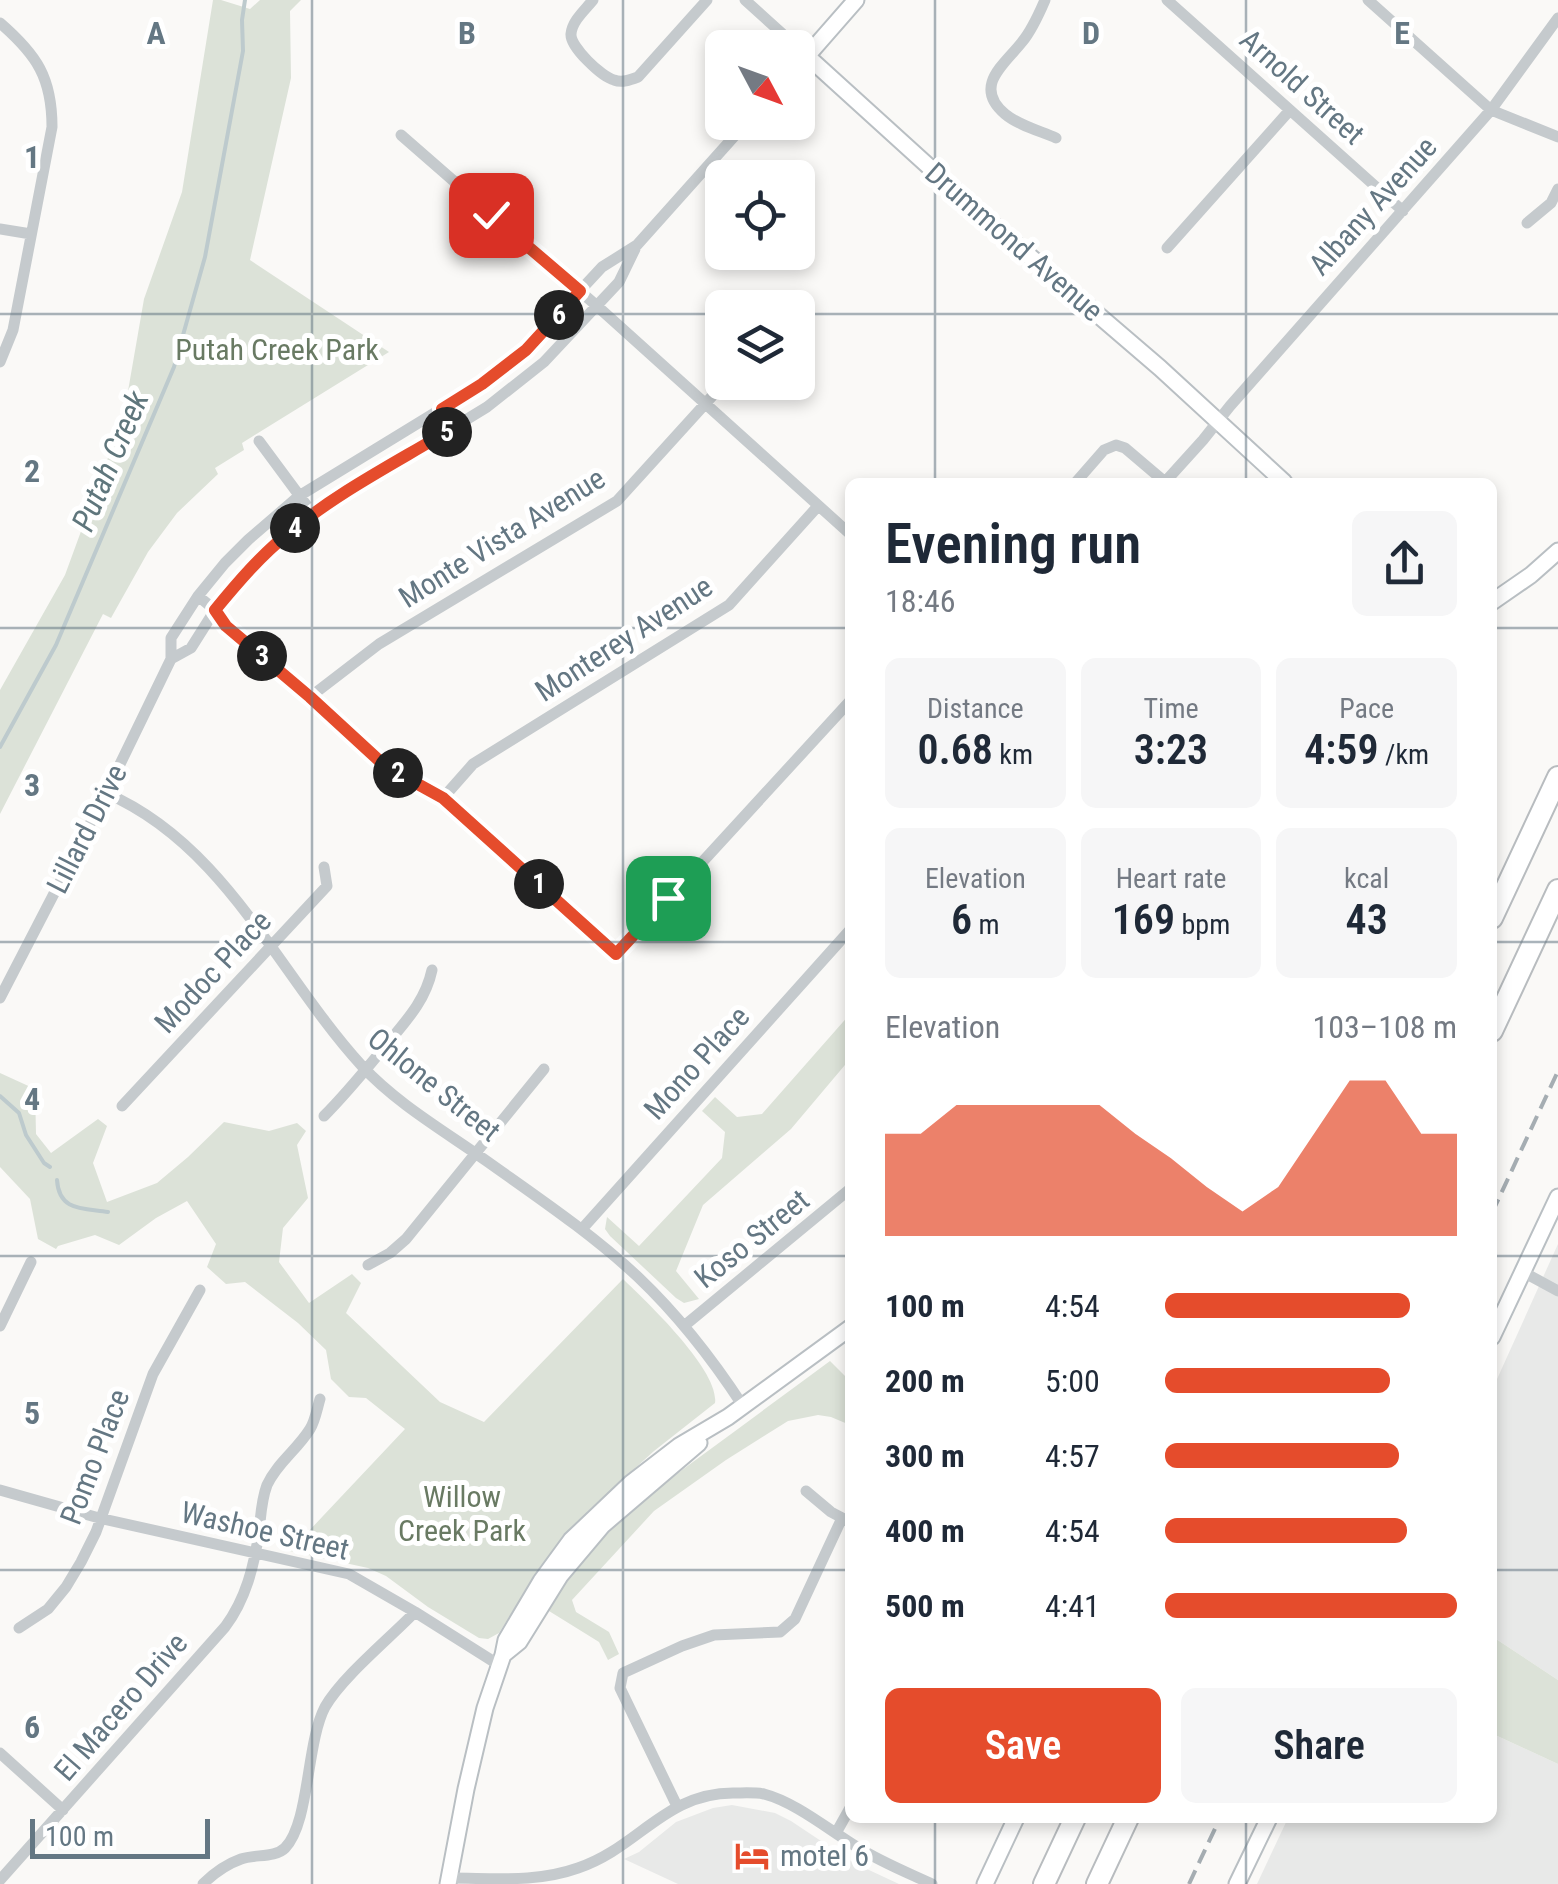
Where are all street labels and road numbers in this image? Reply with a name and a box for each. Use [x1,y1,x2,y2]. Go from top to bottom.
street label: Arnold Street [1233,22,1372,151]
street label: Albany Avenue [1302,129,1444,282]
street label: Drummond Avenue [918,155,1110,328]
street label: Monte Vista Avenue [392,460,611,615]
street label: Monterey Avenue [529,568,719,709]
street label: Lillard Drive [39,759,134,899]
street label: Modoc Place [147,903,278,1040]
street label: Mono Place [637,999,756,1126]
street label: Ohlone Street [361,1021,508,1149]
street label: Koso Street [687,1182,816,1295]
street label: Pomo Place [53,1384,136,1529]
street label: Washoe Street [178,1494,352,1567]
street label: El Macero Drive [47,1626,194,1788]

